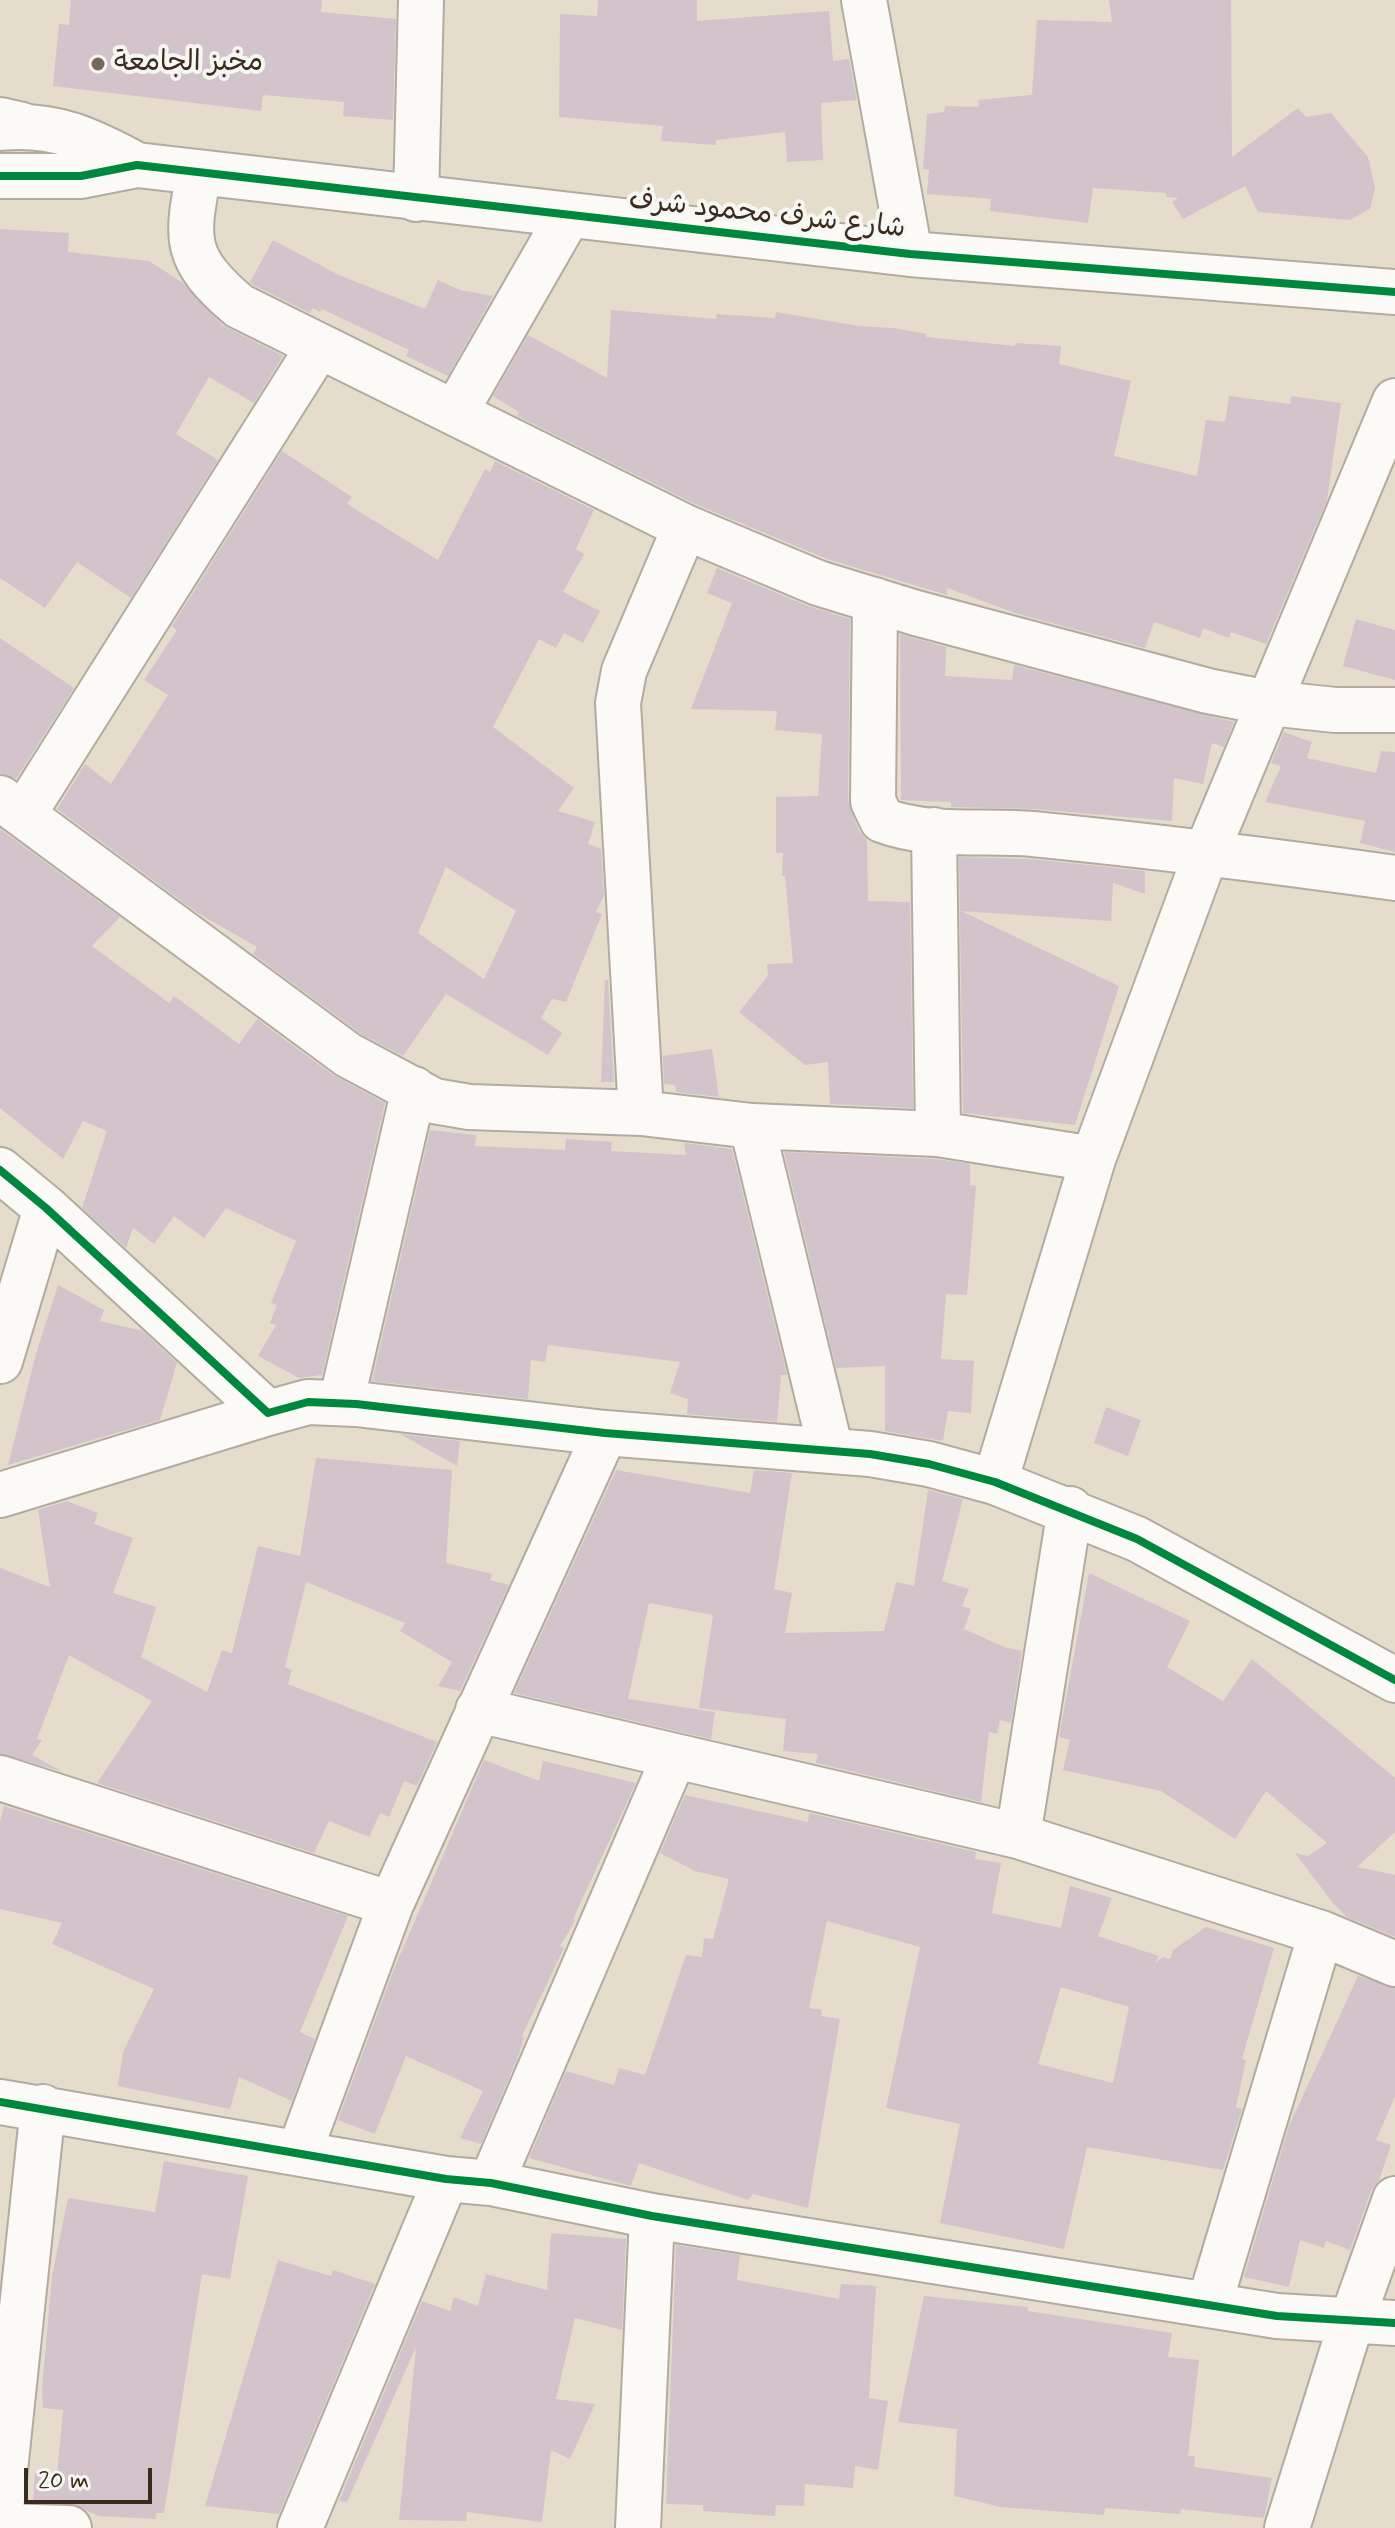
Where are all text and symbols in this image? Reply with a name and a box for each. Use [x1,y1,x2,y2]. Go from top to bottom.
place label: مخبز الجامعة [114,47,263,81]
marker: مخبز الجامعة [89,55,107,73]
street label: شارع شرف محمود شرف [627,185,907,247]
scale bar [28,2452,156,2502]
text: 20 m [38,2466,89,2497]

